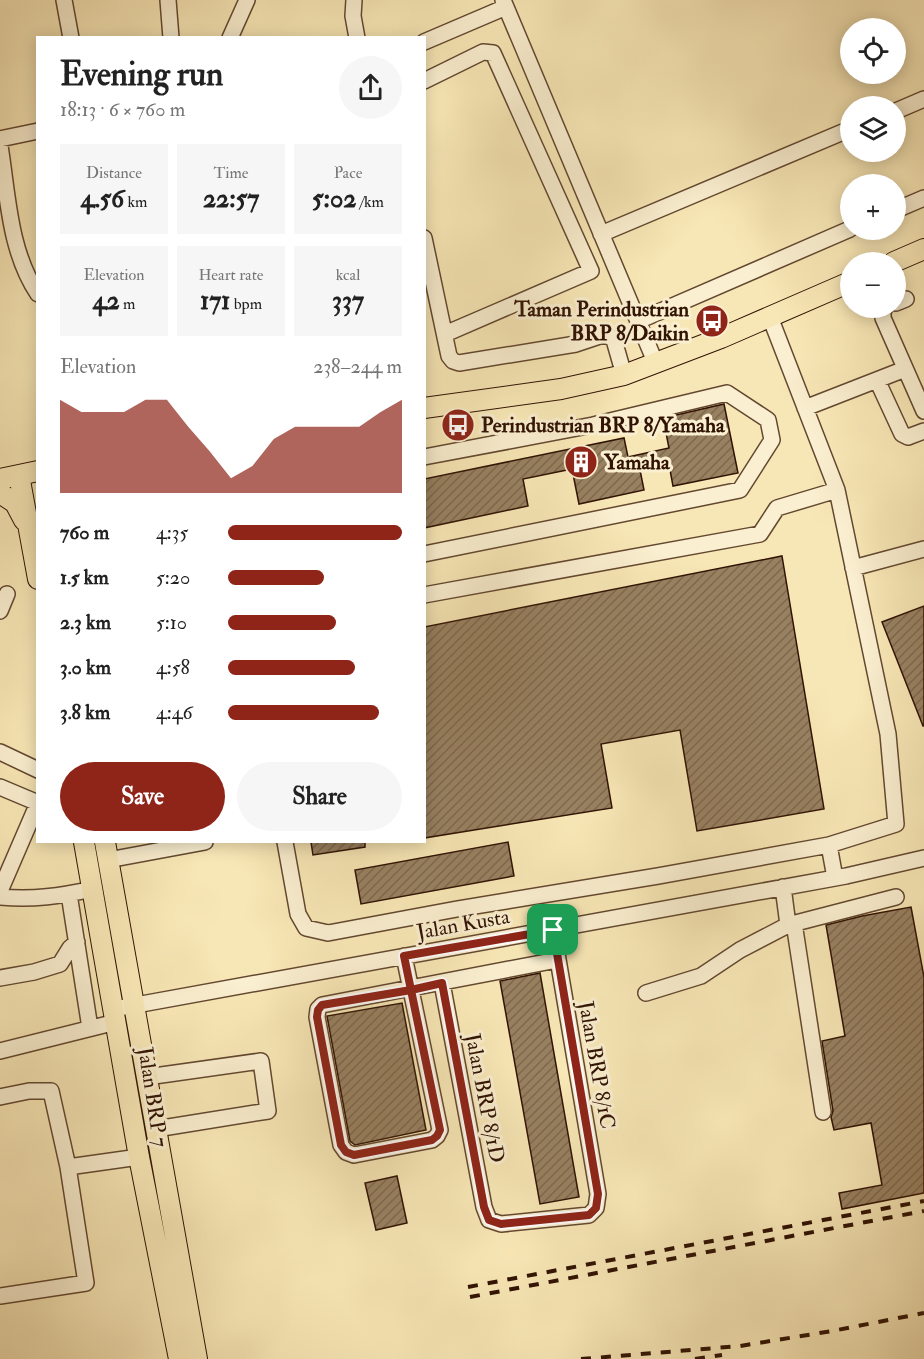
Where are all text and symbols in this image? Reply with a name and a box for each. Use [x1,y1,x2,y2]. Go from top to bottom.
map controls [840,18,906,318]
button: locate [840,18,906,84]
text: Evening run [60,54,223,95]
button: share [339,56,402,119]
button: layers [840,96,906,162]
text: 18:13 · 6 × 760 m [60,97,185,122]
text: Distance [86,163,142,183]
text: Time [214,163,248,183]
text: Pace [334,163,362,183]
button: + [840,174,906,240]
text: 4.56 [80,183,124,215]
text: 22:57 [203,183,259,215]
text: 5:02 [312,183,356,215]
text: km [124,192,148,212]
text: /km [356,192,384,212]
button: − [840,252,906,318]
text: Elevation [84,265,144,285]
text: Heart rate [198,265,264,285]
text: kcal [336,265,360,285]
text: 42 [93,285,120,317]
text: 171 [200,285,230,317]
text: 337 [332,285,364,317]
text: m [120,294,135,314]
text: bpm [230,294,262,314]
place label: Taman Perindustrian BRP 8/Daikin [513,296,689,347]
bus stop icon: Taman Perindustrian BRP 8/Daikin [694,303,730,339]
text: Elevation [60,354,136,379]
text: 238–244 m [313,354,402,379]
bus stop icon: Perindustrian BRP 8/Yamaha [440,407,476,443]
place label: Perindustrian BRP 8/Yamaha [481,412,726,439]
building icon: Yamaha [563,444,599,480]
place label: Yamaha [603,449,671,476]
text: 760 m [60,520,109,545]
text: 4:35 [156,520,188,545]
text: 1.5 km [60,565,109,590]
text: 5:20 [156,565,190,590]
text: 2.3 km [60,610,111,635]
text: 5:10 [156,610,187,635]
text: 3.0 km [60,655,111,680]
text: 4:58 [156,655,190,680]
text: 3.8 km [60,700,110,725]
text: 4:46 [156,700,193,725]
button: Save [60,762,225,831]
button: Share [237,762,402,831]
street label: Jalan Kusta [414,903,512,946]
pin [527,904,578,955]
icon: arrive [536,913,569,946]
street label: Jalan BRP 8/1C [572,998,621,1131]
street label: Jalan BRP 8/1D [459,1030,510,1165]
street label: Jalan BRP 7 [131,1044,174,1149]

